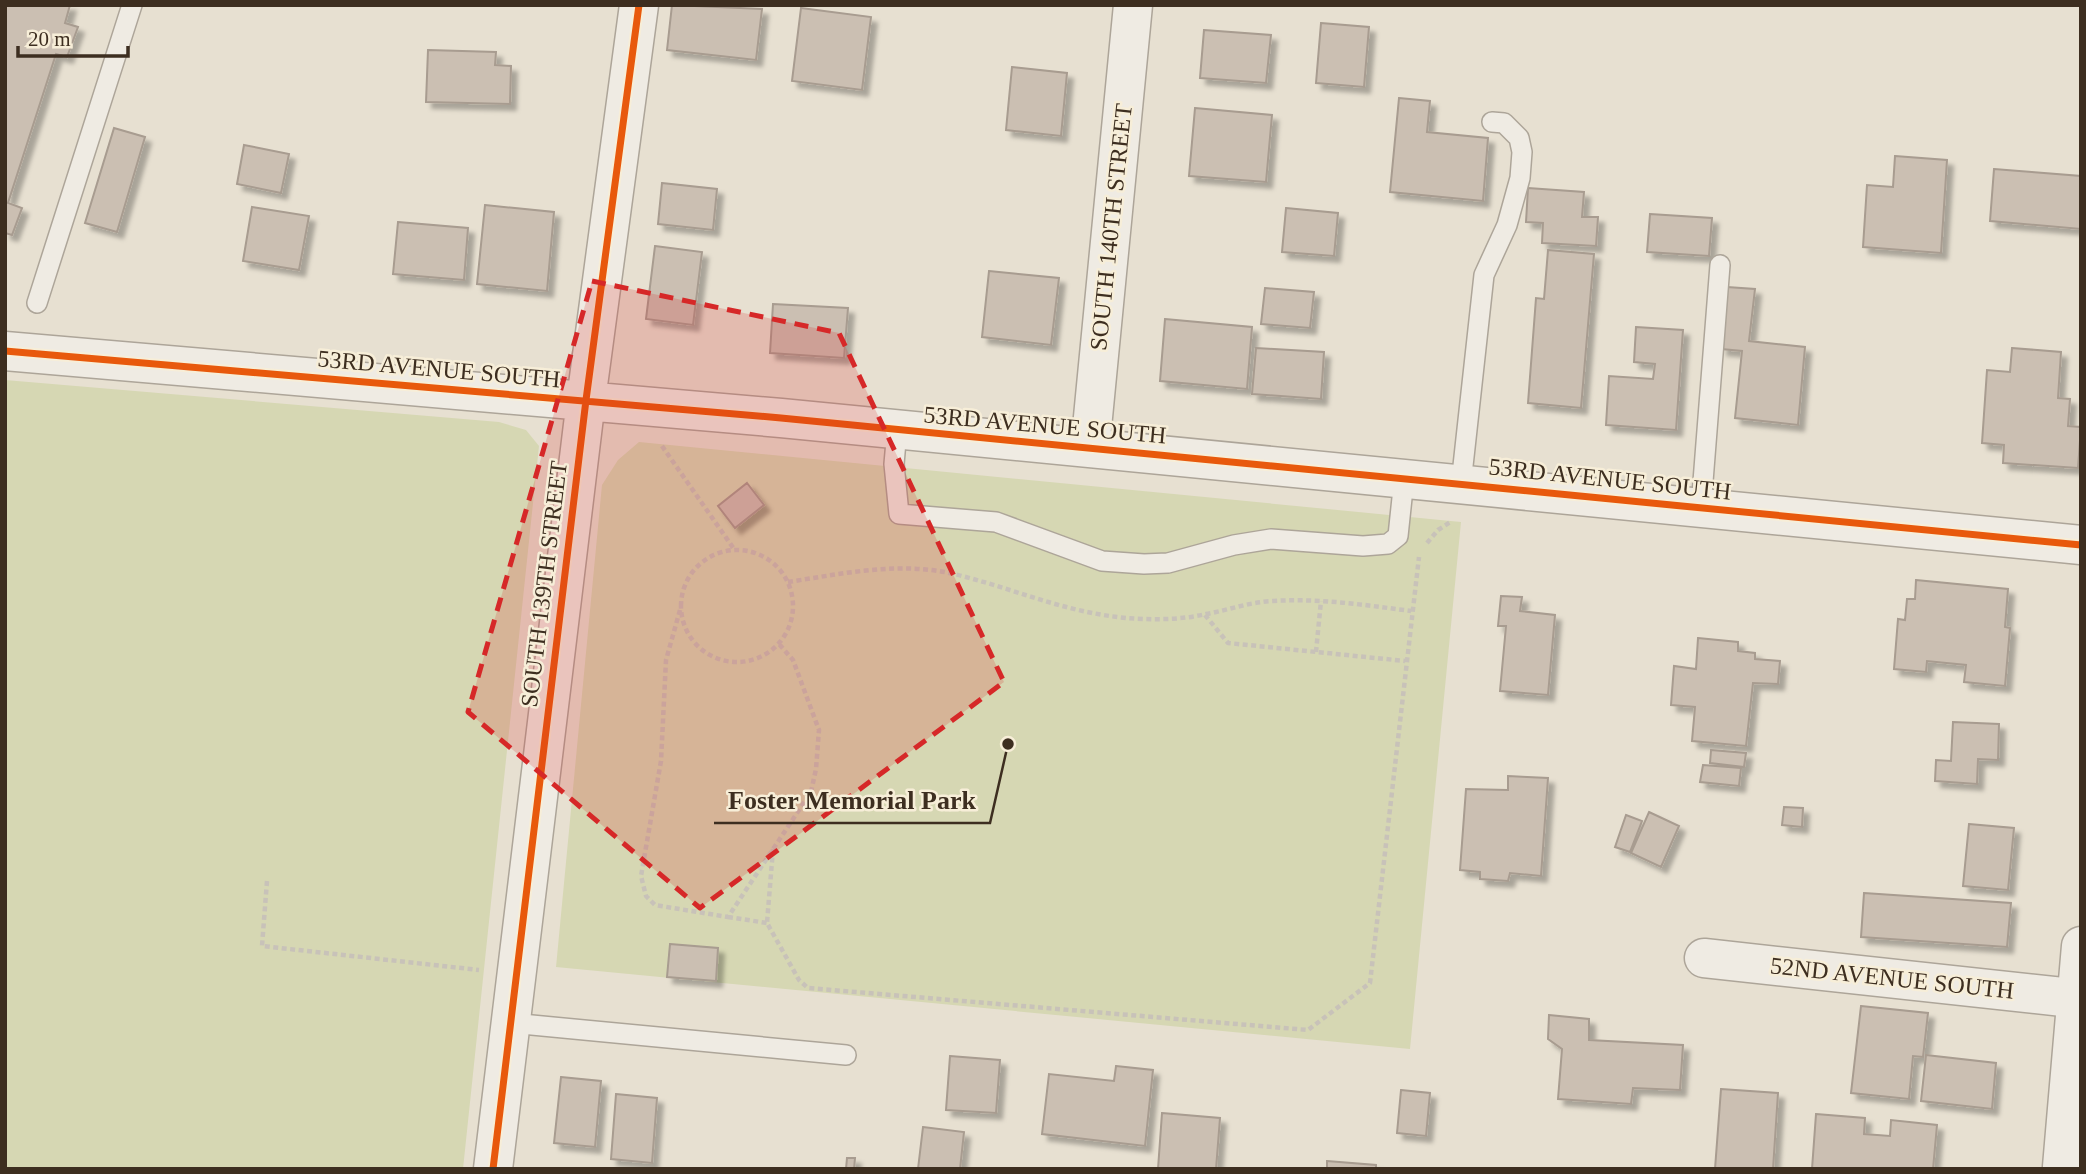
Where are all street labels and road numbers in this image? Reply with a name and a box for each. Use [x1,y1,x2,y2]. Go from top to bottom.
street label: SOUTH 140TH STREET [1085,102,1137,352]
street label: 53RD AVENUE SOUTH [317,345,561,393]
street label: 53RD AVENUE SOUTH [923,401,1167,449]
street label: 53RD AVENUE SOUTH [1488,453,1732,505]
street label: SOUTH 139TH STREET [516,459,572,709]
street label: 52ND AVENUE SOUTH [1769,952,2015,1004]

